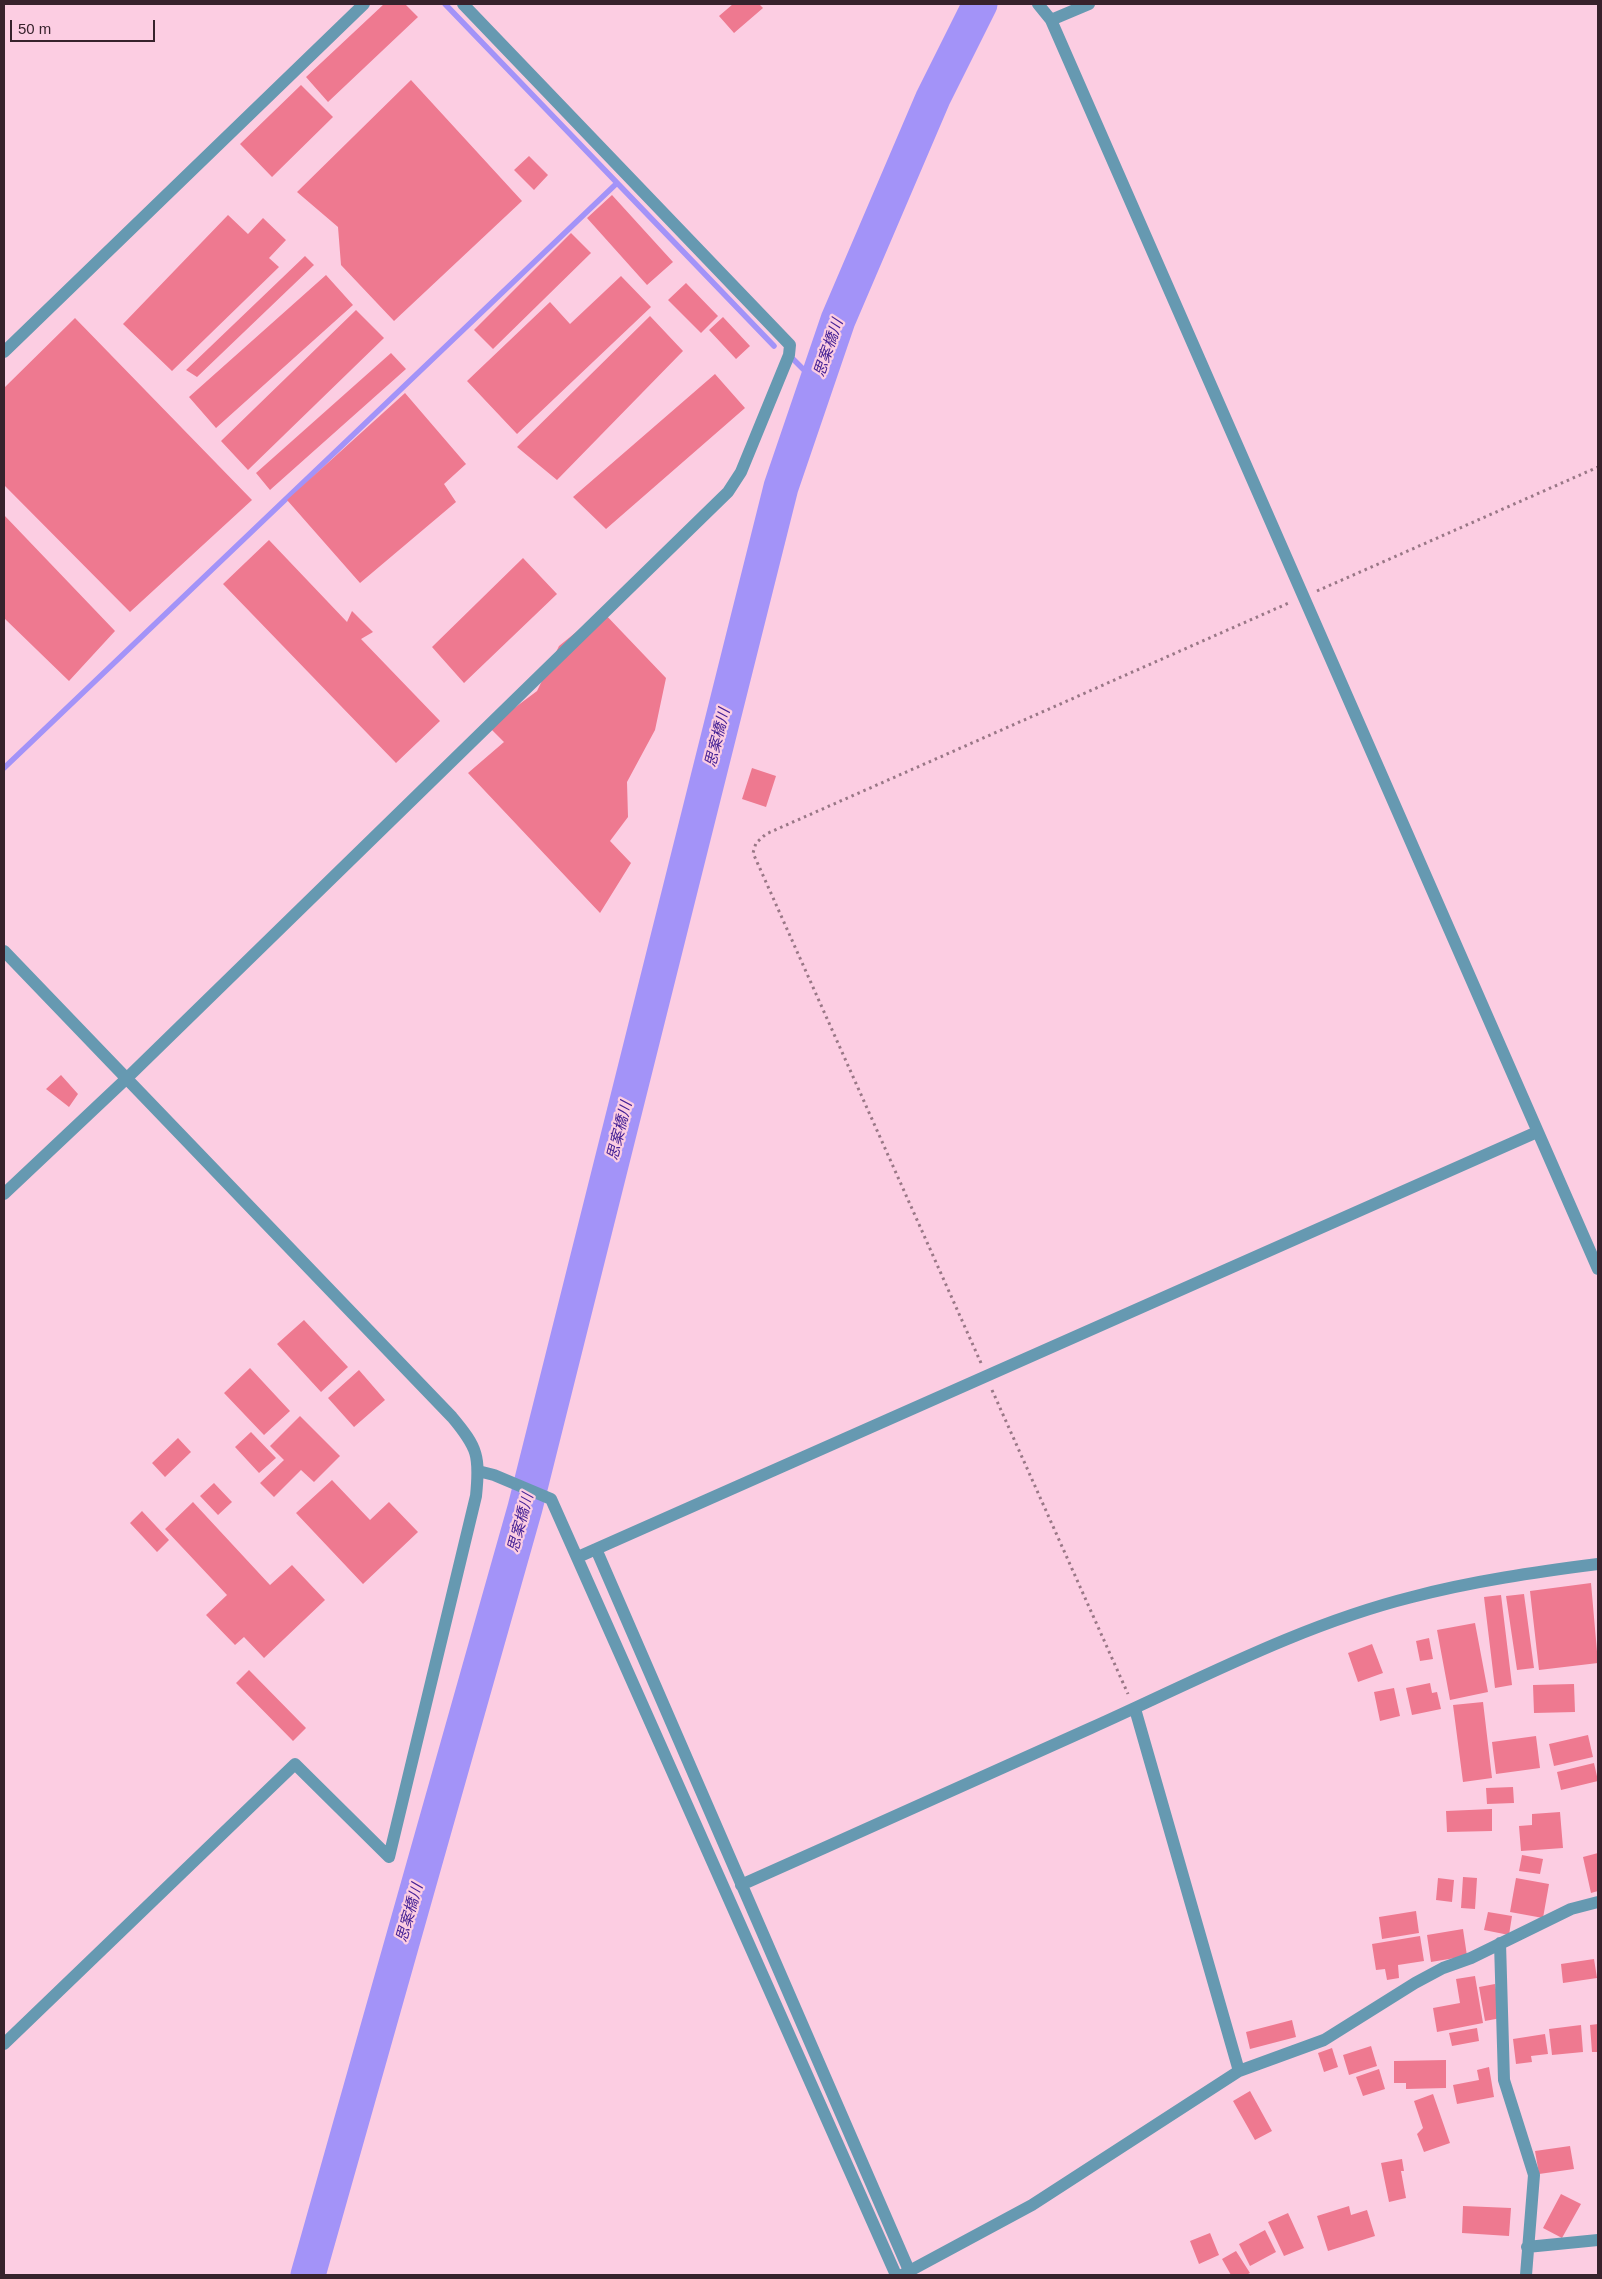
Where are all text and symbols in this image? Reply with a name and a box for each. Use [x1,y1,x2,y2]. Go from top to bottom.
scale bar [12,10,158,42]
text: 50 m [18,20,51,37]
water label: 思案橋川 [811,317,847,379]
water label: 思案橋川 [702,707,734,769]
water label: 思案橋川 [604,1100,636,1162]
water label: 思案橋川 [505,1492,537,1554]
water label: 思案橋川 [393,1882,427,1944]

